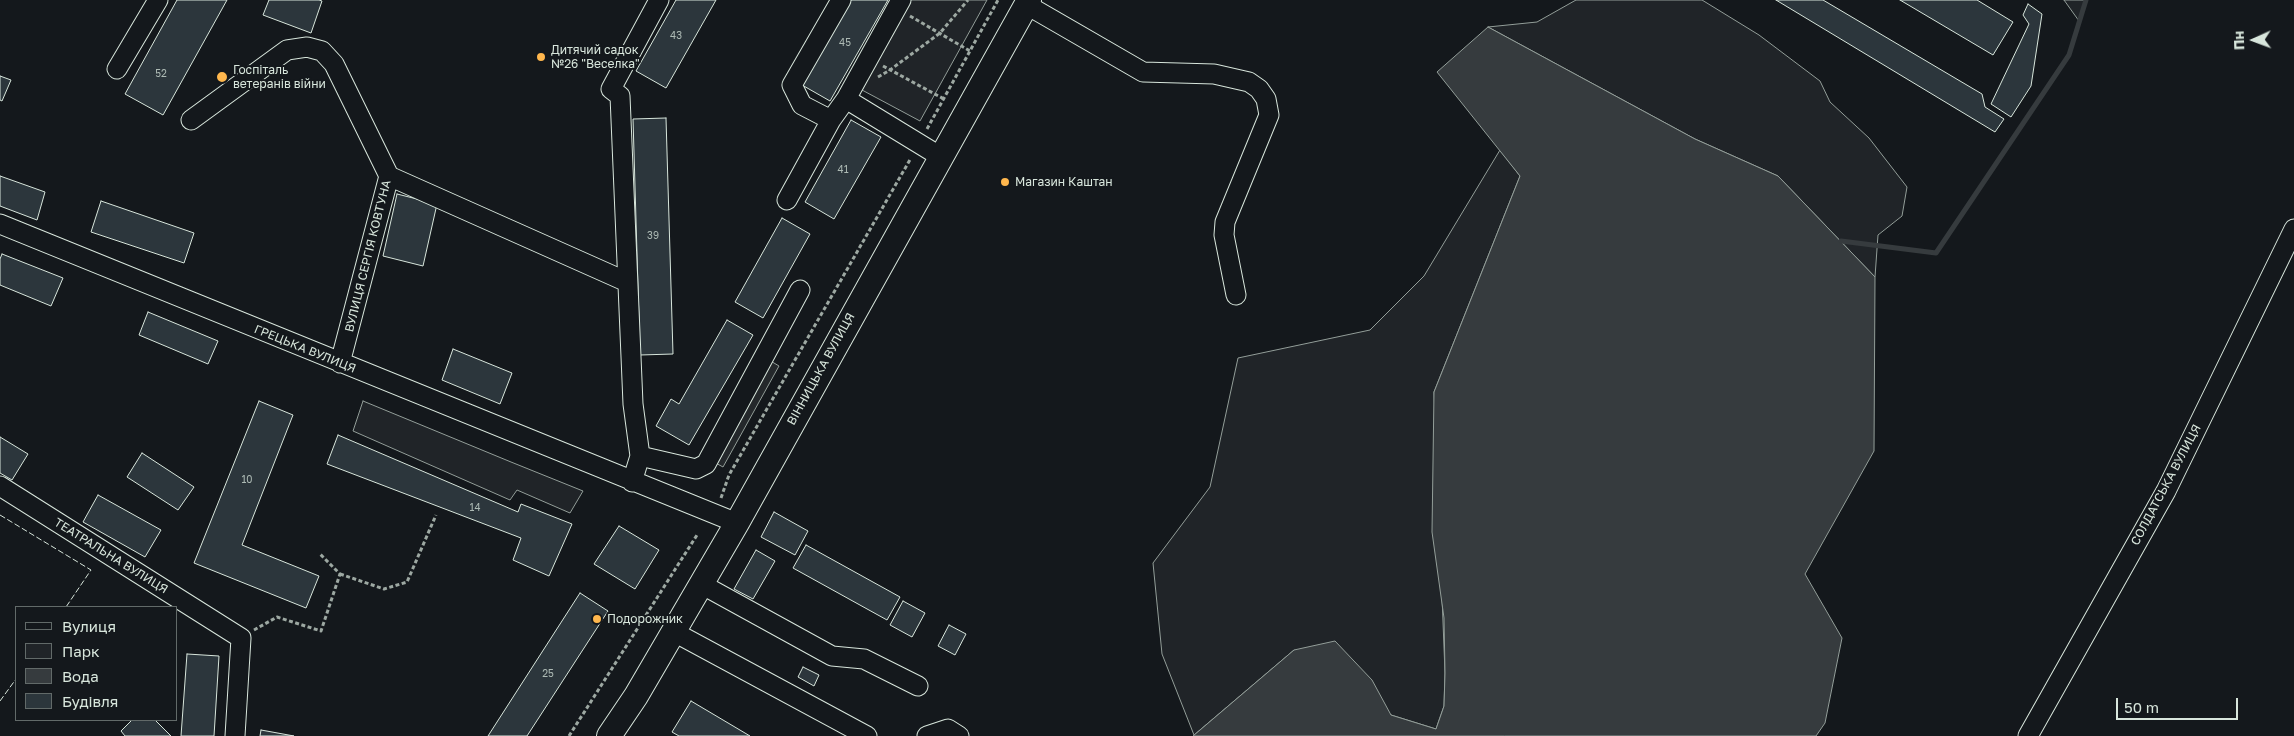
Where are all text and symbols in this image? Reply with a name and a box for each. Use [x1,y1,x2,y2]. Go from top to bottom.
north arrow [2229,15,2279,65]
house number: 43 [670,30,682,42]
text: Пн [2230,31,2247,50]
house number: 45 [839,37,851,49]
place label: Дитячий садок №26 "Веселка" [551,43,640,71]
marker: Дитячий садок №26 "Веселка" [535,51,547,63]
place label: Госпіталь ветеранів війни [233,63,326,91]
house number: 52 [155,68,167,80]
marker: Госпіталь ветеранів війни [215,70,229,84]
house number: 41 [838,164,848,176]
place label: Магазин Каштан [1015,175,1113,189]
marker: Магазин Каштан [999,176,1011,188]
street label: ВУЛИЦЯ СЕРГІЯ КОВТУНА [342,178,394,334]
house number: 39 [647,230,659,242]
street label: ВІННИЦЬКА ВУЛИЦЯ [784,310,858,428]
street label: ГРЕЦЬКА ВУЛИЦЯ [252,322,358,376]
street label: СОЛДАТСЬКА ВУЛИЦЯ [2128,422,2204,548]
house number: 10 [241,474,253,486]
house number: 14 [470,502,480,514]
street label: ТЕАТРАЛЬНА ВУЛИЦЯ [52,515,170,597]
legend [15,606,178,721]
place label: Подорожник [607,612,683,626]
marker: Подорожник [591,613,603,625]
text: Вулиця [62,617,116,635]
text: Парк [62,642,100,660]
text: Вода [62,667,99,685]
house number: 25 [542,668,554,680]
scale bar [2119,688,2242,720]
text: Будівля [62,692,118,710]
text: 50 m [2124,698,2159,716]

